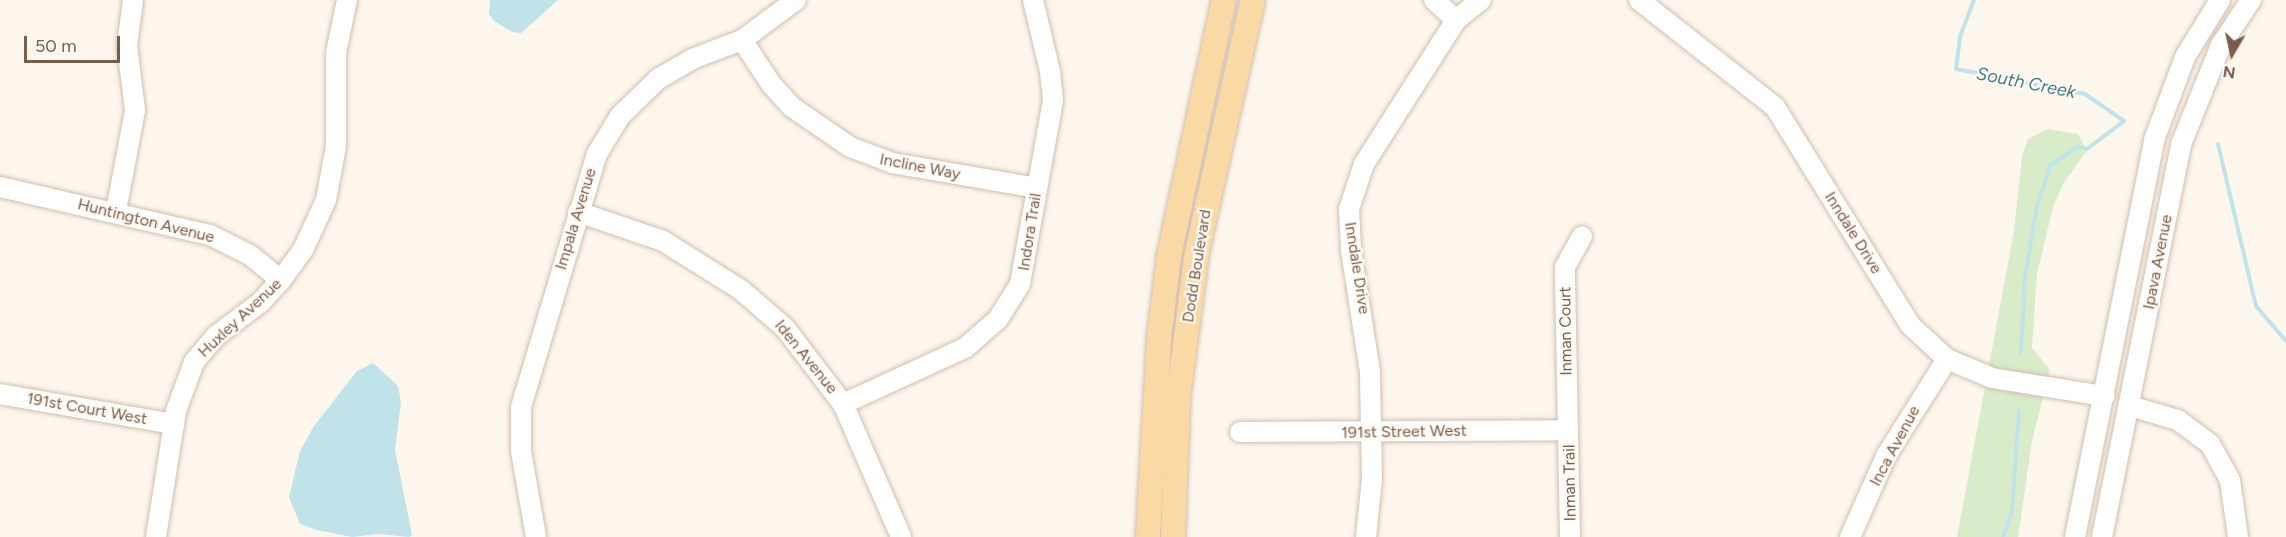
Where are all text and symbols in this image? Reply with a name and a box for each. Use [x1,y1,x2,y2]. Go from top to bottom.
scale bar [27,24,123,62]
north arrow [2202,24,2262,84]
text: 50 m [35,35,77,57]
text: N [2222,62,2237,83]
water label: South Creek [1975,63,2077,103]
street label: Incline Way [878,150,962,184]
street label: Impala Avenue [551,166,601,272]
street label: Inndale Drive [1820,189,1886,277]
street label: Indora Trail [1014,192,1046,272]
street label: Huntington Avenue [76,195,216,247]
street label: Dodd Boulevard [1179,208,1215,324]
street label: Ipava Avenue [2139,213,2177,311]
street label: Inndale Drive [1340,221,1374,315]
street label: Huxley Avenue [194,274,286,362]
street label: Inman Court [1556,286,1576,376]
street label: Iden Avenue [770,316,842,398]
street label: 191st Court West [25,389,149,429]
street label: Inca Avenue [1866,403,1924,489]
street label: 191st Street West [1341,421,1467,443]
street label: Inman Trail [1560,444,1580,522]

